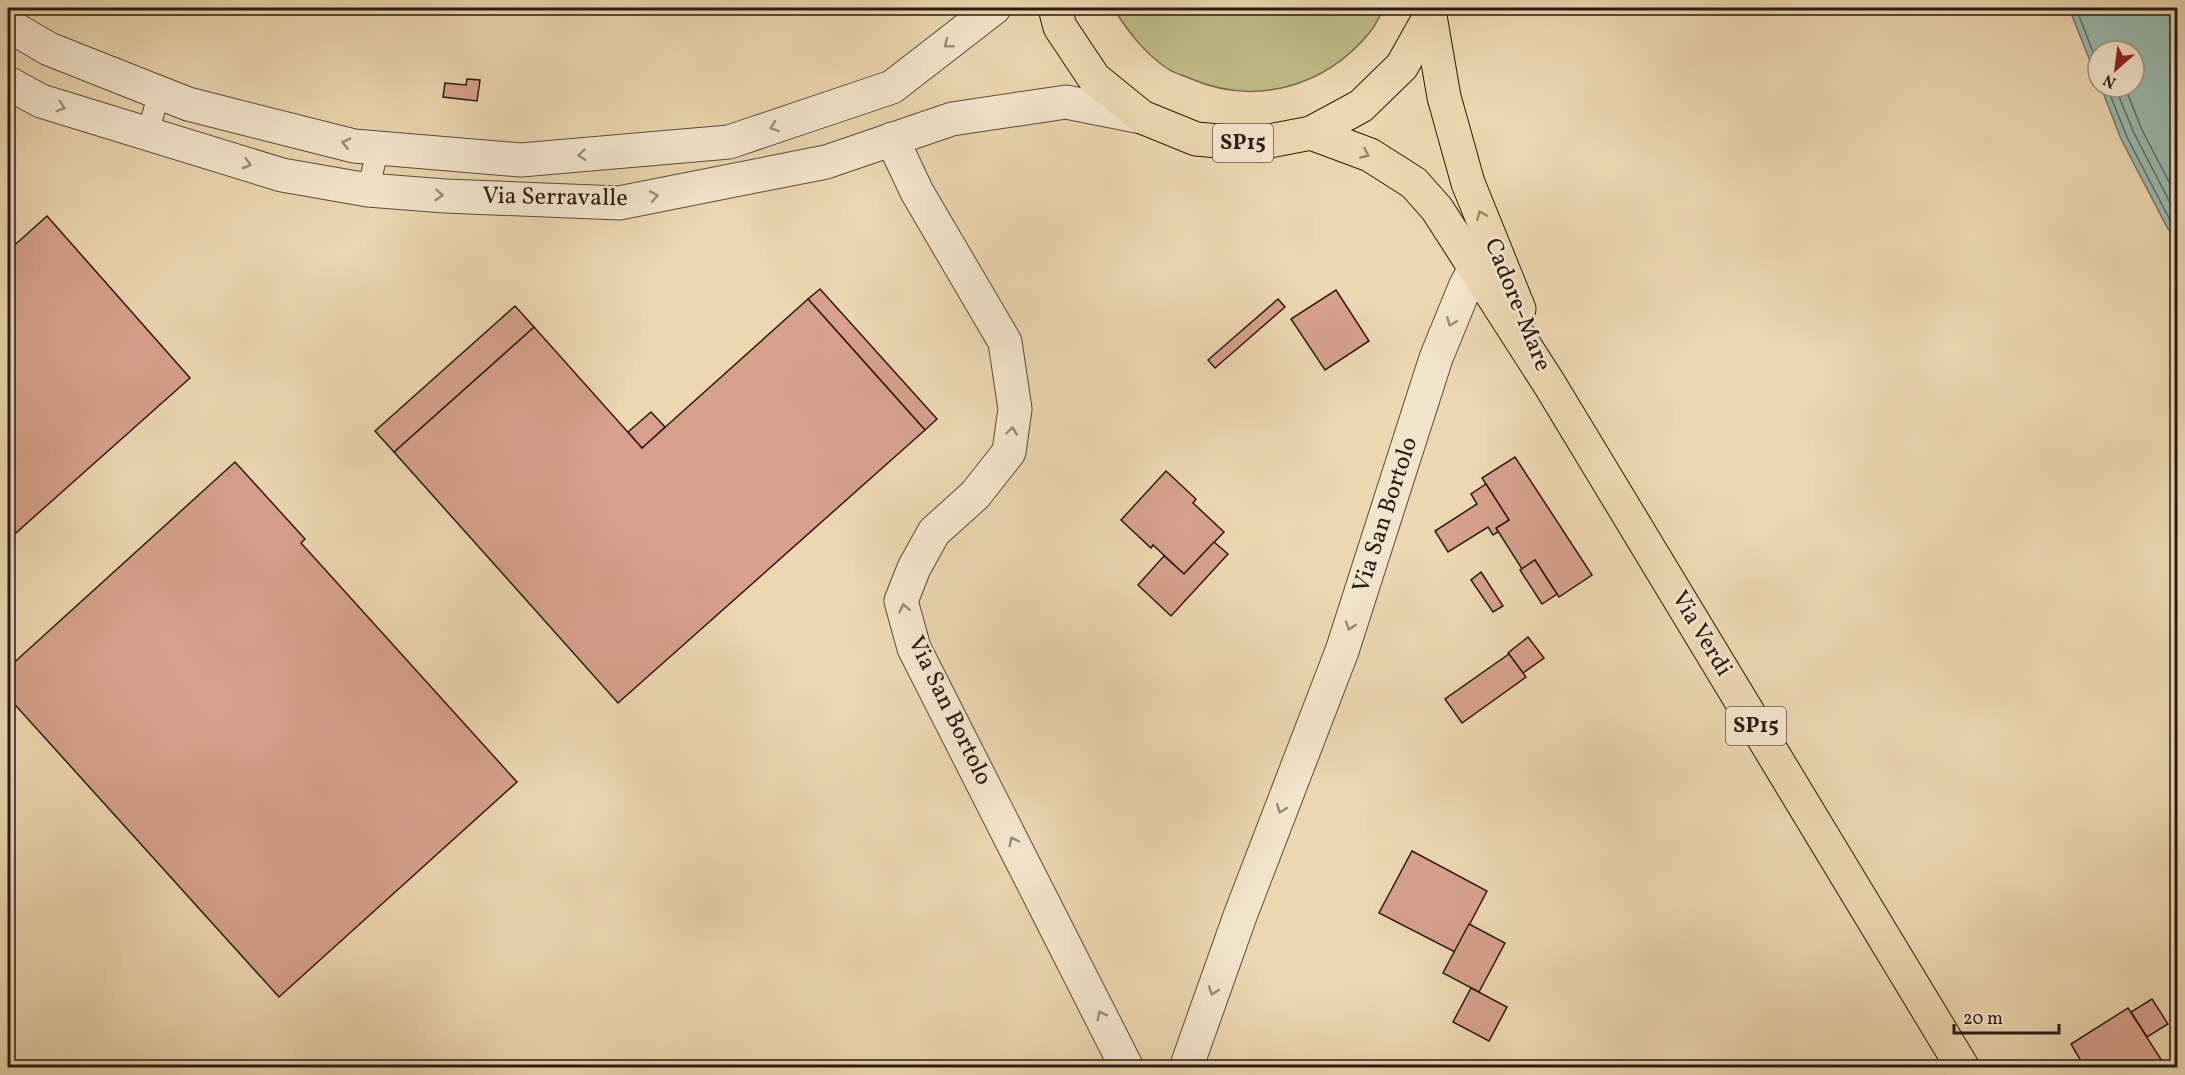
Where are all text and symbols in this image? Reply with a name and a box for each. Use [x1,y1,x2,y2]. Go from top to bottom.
one-way arrow [944,37,955,48]
north arrow [2086,39,2146,99]
text: N [2099,68,2120,93]
one-way arrow [55,100,66,112]
one-way arrow [769,119,780,132]
road number: SP15 [1213,124,1273,162]
one-way arrow [341,138,351,151]
one-way arrow [1359,147,1370,159]
one-way arrow [577,148,586,161]
one-way arrow [241,157,252,169]
street label: Via Serravalle [482,180,628,216]
one-way arrow [434,188,443,201]
one-way arrow [649,190,659,203]
one-way arrow [1476,210,1488,221]
street label: Cadore-Mare [1475,233,1559,377]
one-way arrow [1446,315,1458,326]
one-way arrow [1006,426,1018,435]
street label: Via San Bortolo [1345,433,1427,597]
street label: Via Verdi [1662,585,1740,683]
one-way arrow [898,604,911,614]
one-way arrow [1345,620,1357,631]
street label: Via San Bortolo [898,631,1000,791]
road number: SP15 [1726,707,1786,745]
one-way arrow [1276,802,1288,813]
one-way arrow [1008,837,1020,848]
one-way arrow [1207,985,1220,996]
scale bar [1954,997,2059,1035]
text: 20 m [1963,1007,2003,1032]
one-way arrow [1097,1011,1108,1022]

